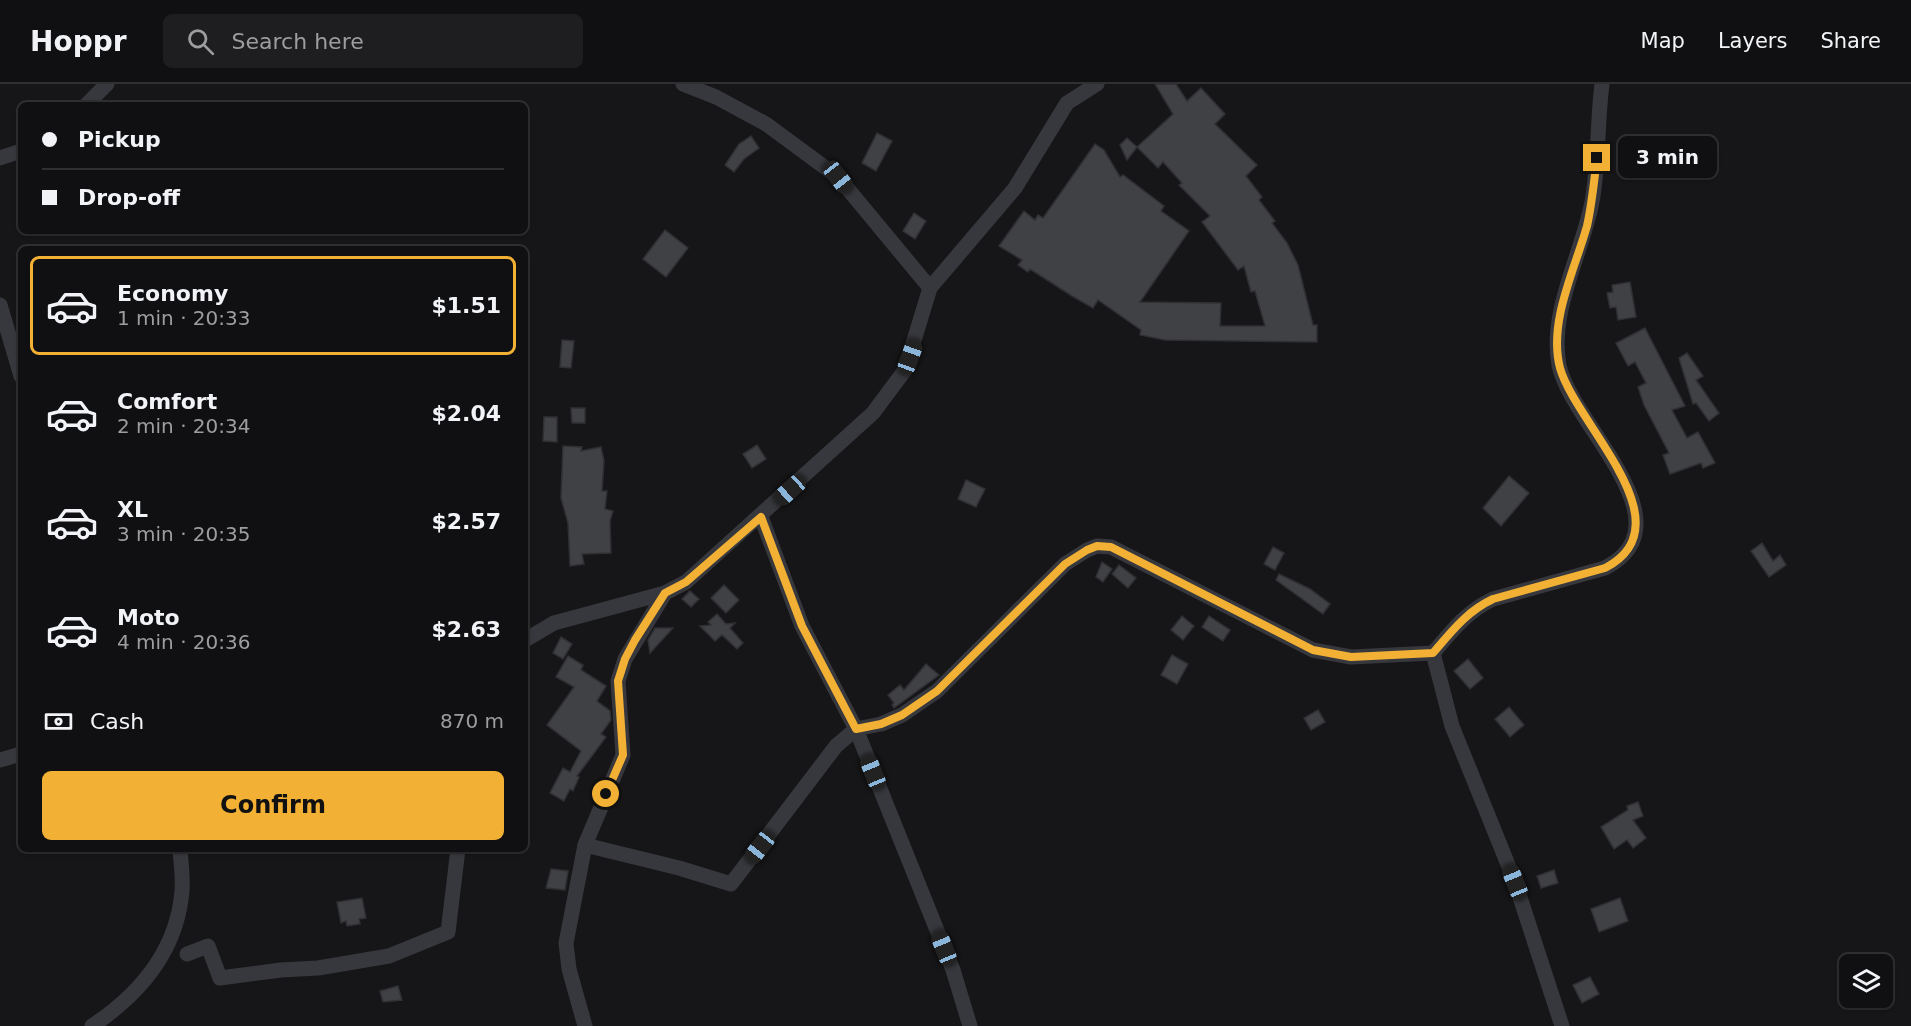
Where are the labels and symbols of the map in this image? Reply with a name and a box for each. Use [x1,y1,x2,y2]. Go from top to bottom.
callout: 3 min [1618,137,1717,179]
route end [1583,144,1610,171]
car [820,157,856,197]
car [895,337,925,377]
car [771,471,809,509]
car [858,752,888,792]
route start [592,780,619,807]
car [742,827,778,867]
car [1500,862,1530,902]
car [929,928,959,968]

